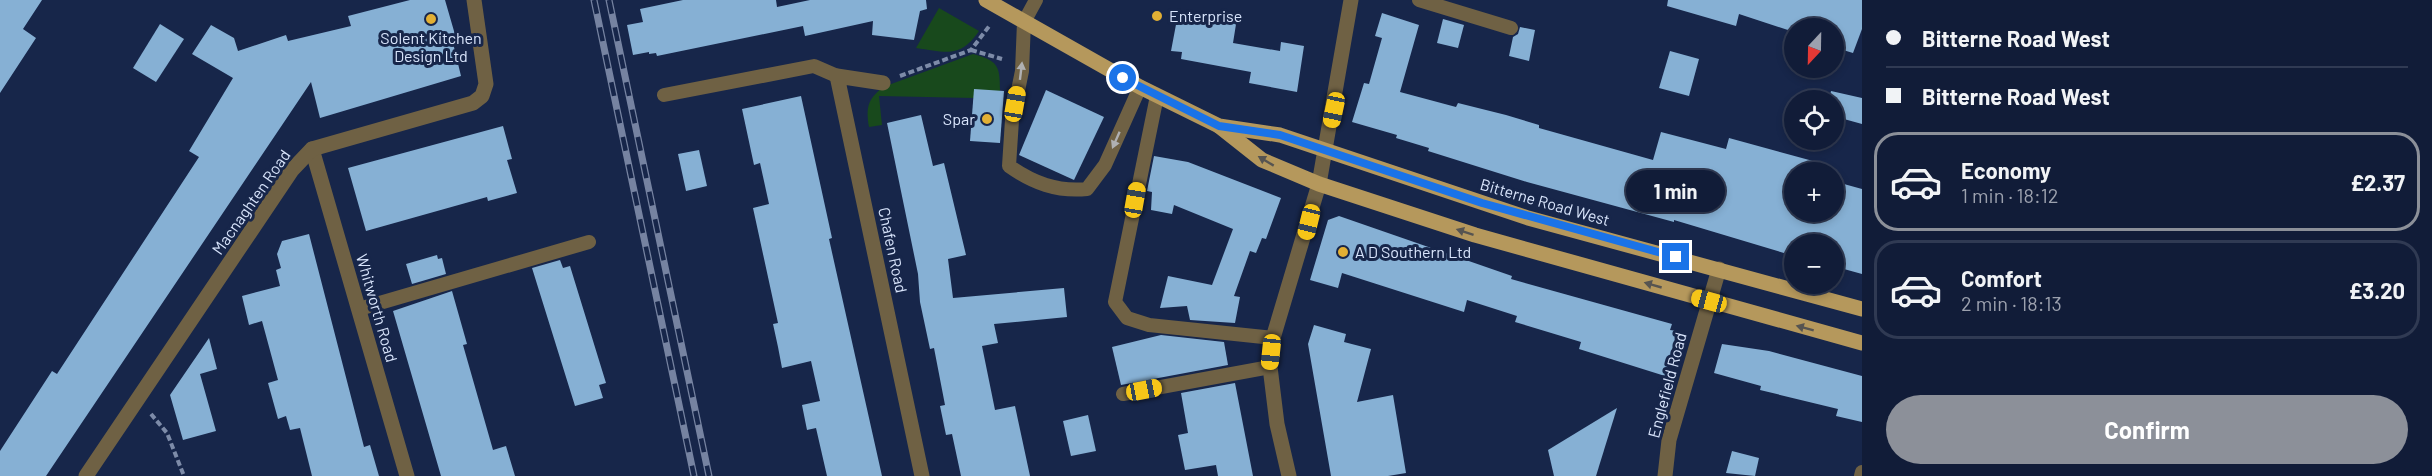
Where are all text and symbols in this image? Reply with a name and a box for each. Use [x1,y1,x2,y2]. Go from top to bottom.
place label: Enterprise [1169,6,1242,25]
marker: Enterprise [1150,9,1164,23]
marker: Solent Kitchen Design Ltd [424,12,438,26]
north arrow [1784,18,1844,78]
map controls [1784,18,1844,294]
text: Bitterne Road West [1922,25,2110,51]
place label: Solent Kitchen Design Ltd [380,28,482,65]
one-way arrow [1016,61,1026,80]
route start [1109,64,1136,91]
text: Bitterne Road West [1922,83,2110,109]
car [1003,85,1027,123]
button: locate [1784,90,1844,150]
car [1321,91,1347,129]
place label: Spar [943,109,975,128]
marker: Spar [980,112,994,126]
one-way arrow [1111,132,1120,149]
street label: Macnaghten Road [207,146,294,258]
icon: car [1889,155,1943,209]
one-way arrow [1258,156,1274,167]
text: Economy [1961,157,2051,183]
button: + [1784,162,1844,222]
text: £2.37 [2350,169,2405,195]
callout: 1 min [1626,170,1726,212]
street label: Bitterne Road West [1478,174,1612,229]
text: 1 min [1654,179,1697,203]
car [1123,181,1147,219]
text: 1 min · 18:12 [1961,183,2059,207]
car [1296,202,1322,242]
street label: Chafen Road [875,205,912,294]
one-way arrow [1456,227,1474,236]
button: − [1784,234,1844,294]
place label: A D Southern Ltd [1355,242,1471,261]
route end [1662,243,1689,270]
marker: A D Southern Ltd [1336,245,1350,259]
street label: Whitworth Road [353,252,402,364]
icon: car [1889,263,1943,317]
text: Comfort [1961,265,2042,291]
text: £3.20 [2349,277,2405,303]
one-way arrow [1644,280,1662,289]
car [1689,288,1729,314]
text: 2 min · 18:13 [1961,291,2062,315]
one-way arrow [1796,322,1815,332]
street label: Englefield Road [1643,330,1690,440]
car [1260,333,1282,371]
car [1125,378,1163,402]
button: Confirm [1886,395,2408,464]

